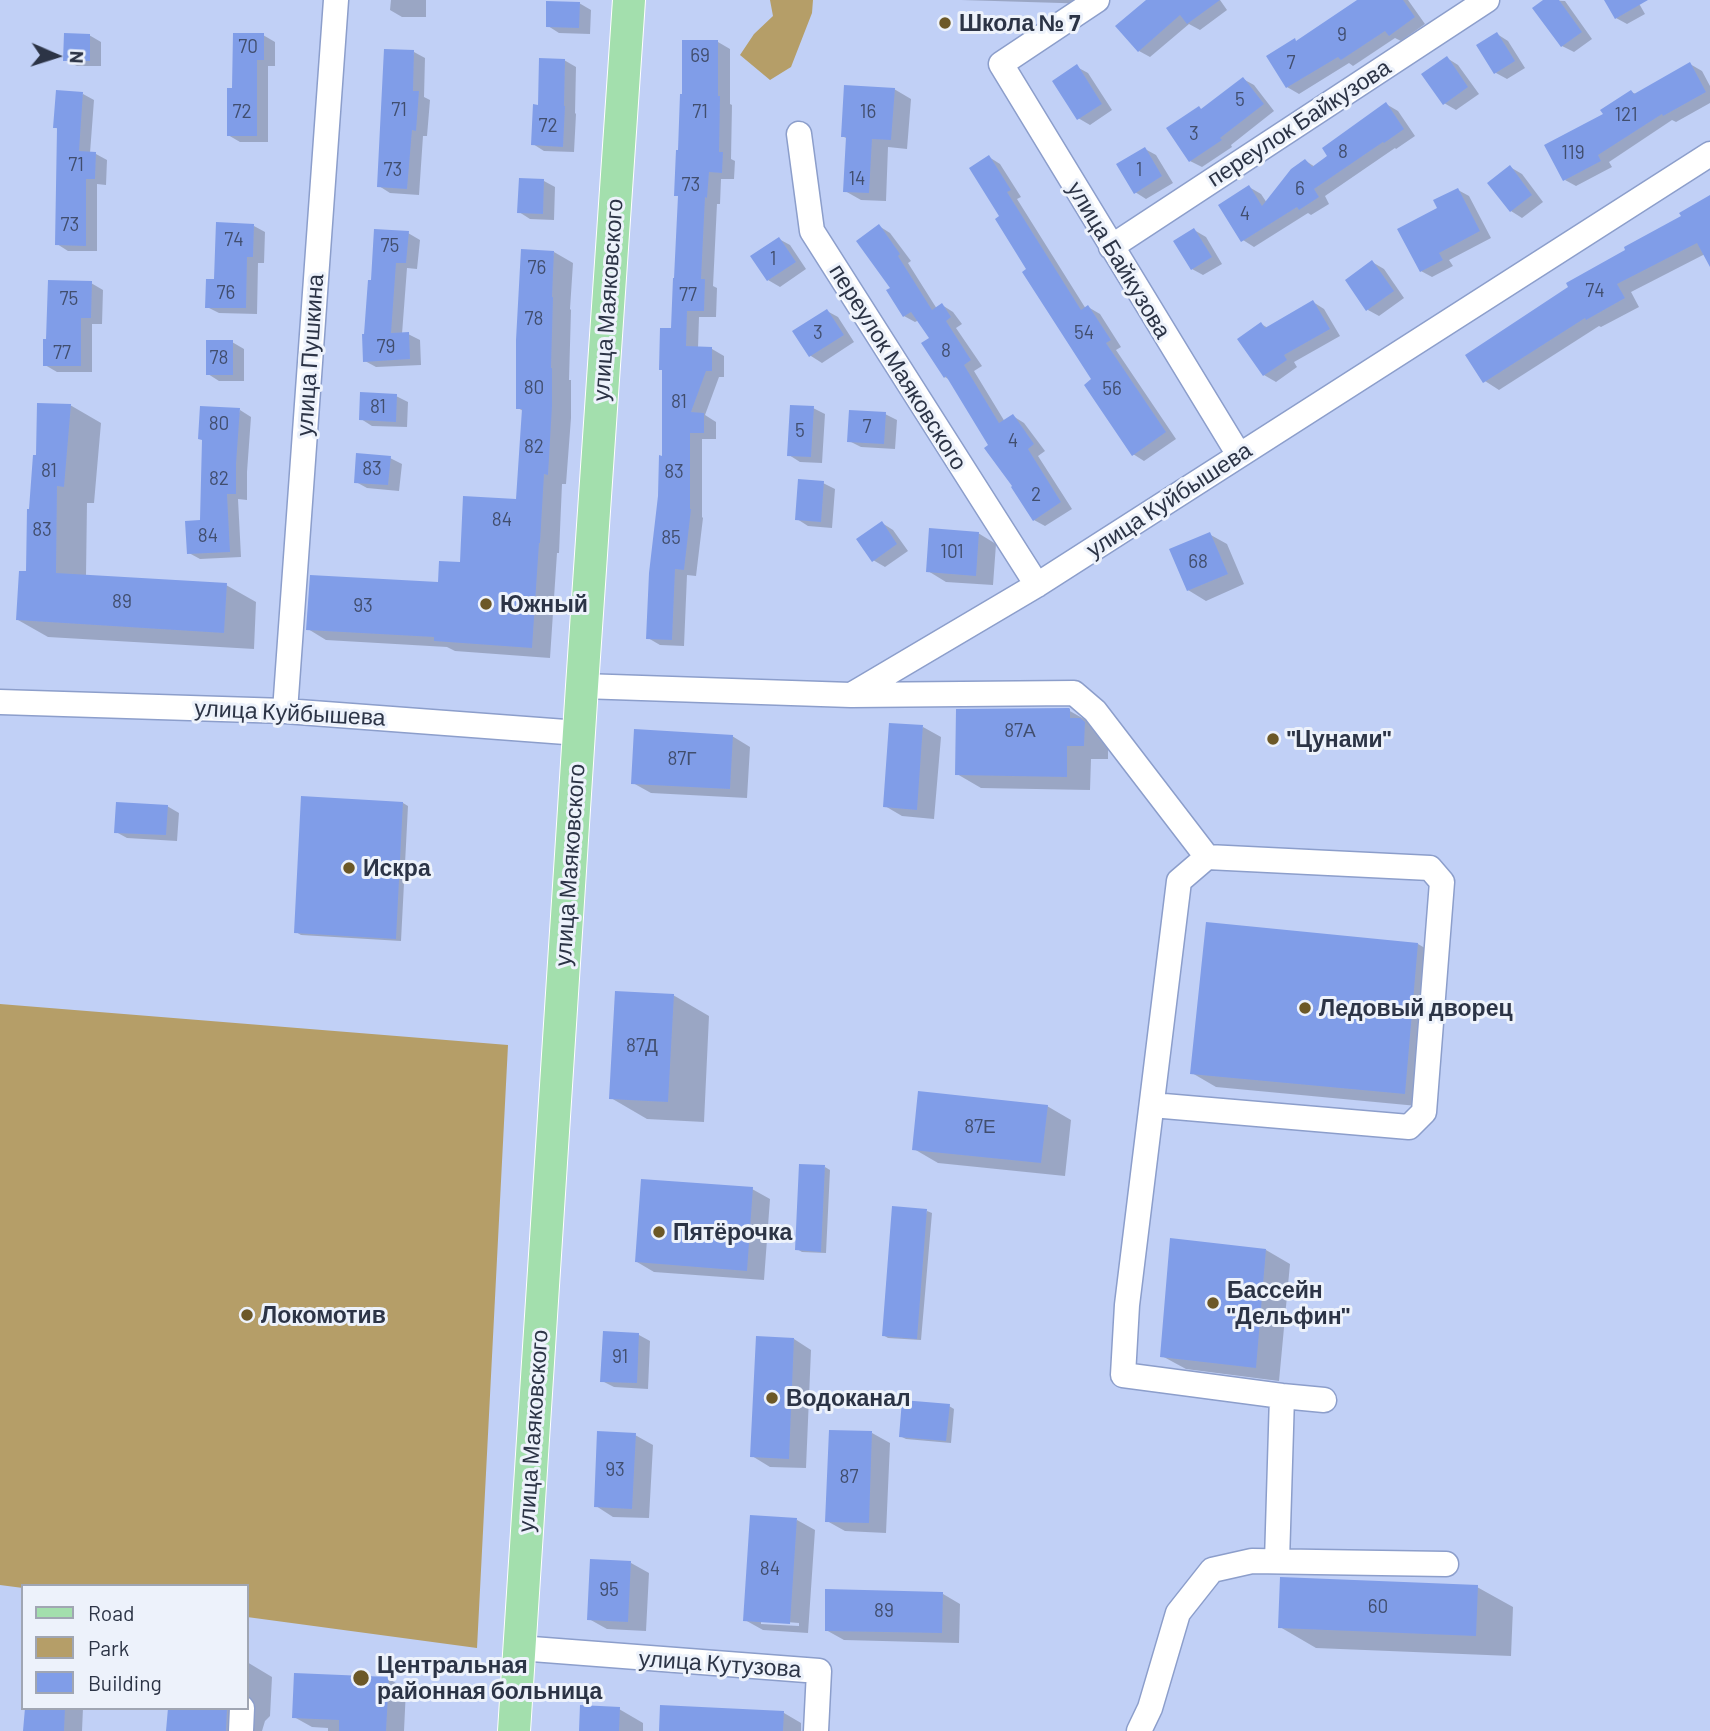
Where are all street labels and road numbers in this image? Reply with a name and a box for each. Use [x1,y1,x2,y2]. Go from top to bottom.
street label: переулок Байкузова [1202,53,1396,193]
street label: улица Байкузова [1061,177,1177,343]
street label: улица Маяковского [587,198,629,402]
street label: переулок Маяковского [823,259,973,475]
street label: улица Пушкина [291,273,329,437]
street label: улица Куйбышева [1081,436,1257,564]
street label: улица Куйбышева [194,694,386,732]
street label: улица Маяковского [549,763,591,967]
street label: улица Маяковского [512,1329,554,1533]
street label: улица Кутузова [638,1645,802,1683]

